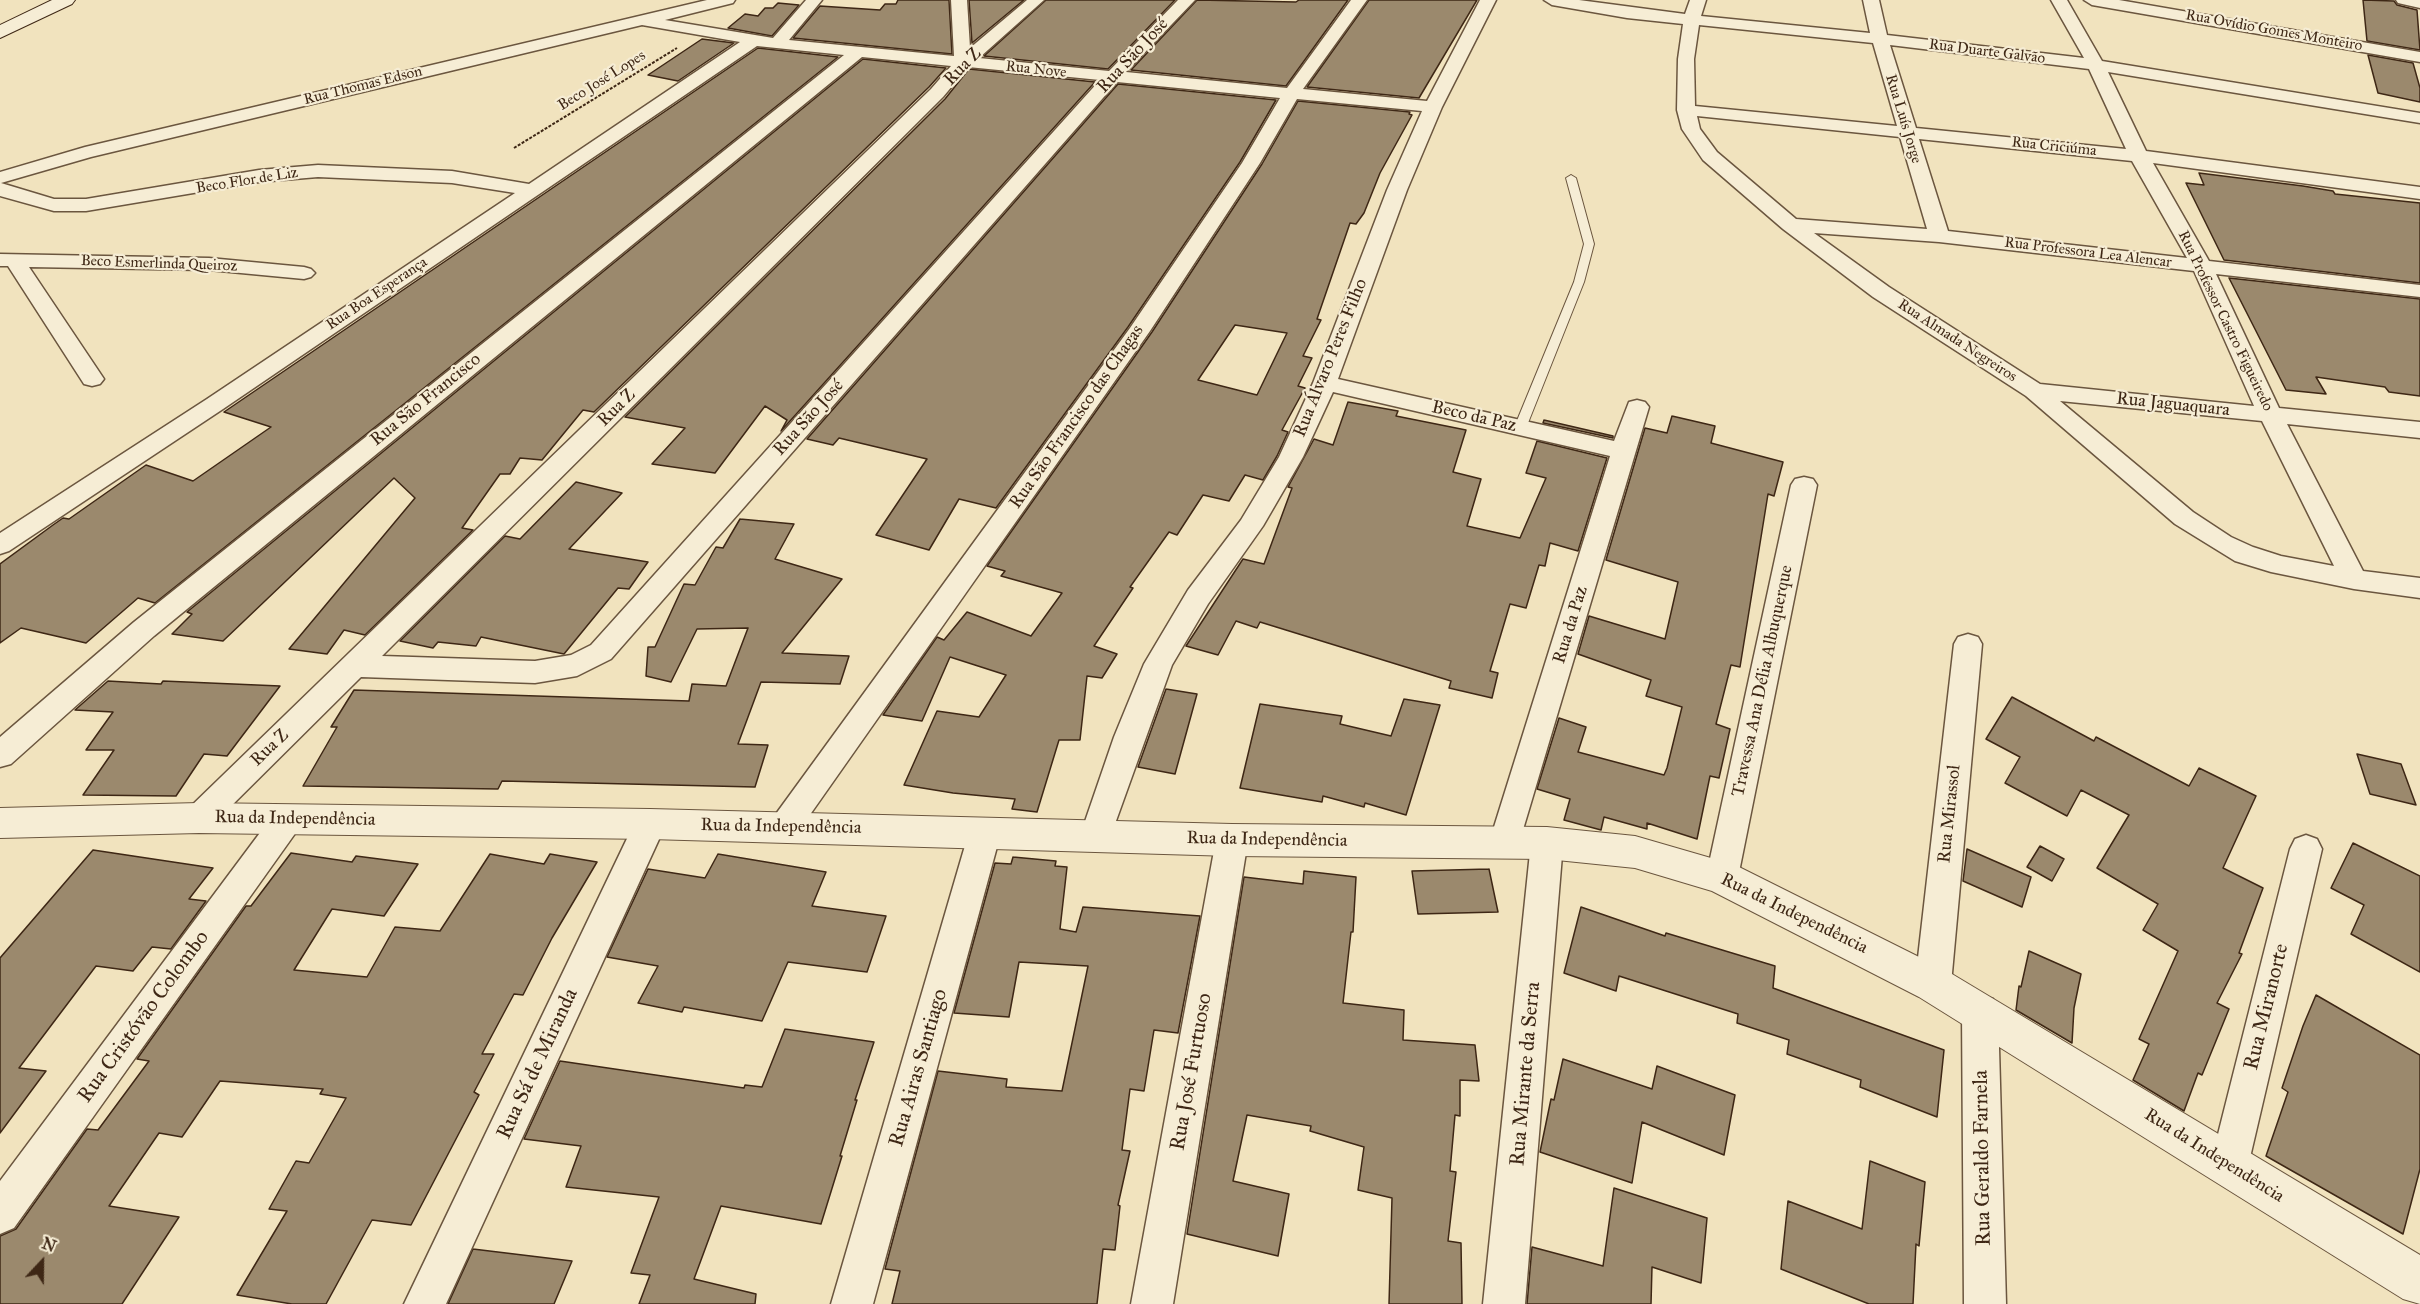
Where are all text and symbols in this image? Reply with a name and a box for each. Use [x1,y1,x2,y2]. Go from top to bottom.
street label: Rua Ovídio Gomes Monteiro [2184,7,2364,55]
street label: Rua São José [1093,14,1173,98]
street label: Rua Duarte Galvão [1928,36,2046,68]
street label: Rua Z [940,43,986,91]
street label: Beco José Lopes [555,47,649,115]
street label: Rua Nove [1005,58,1067,82]
street label: Rua Thomas Edson [302,63,424,109]
street label: Rua Luís Jorge [1881,72,1925,166]
street label: Rua Criciúma [2011,134,2097,160]
street label: Beco Flor de Liz [195,164,299,198]
street label: Rua Professor Castro Figueiredo [2173,228,2277,414]
street label: Rua Professora Lea Alencar [2003,234,2173,272]
street label: Beco Esmerlinda Queiroz [80,252,238,276]
street label: Rua Boa Esperança [323,254,431,334]
street label: Rua Álvaro Peres Filho [1289,276,1373,440]
street label: Rua Almada Negreiros [1894,296,2020,386]
street label: Rua São Francisco das Chagas [1005,321,1149,513]
street label: Rua São Francisco [366,349,486,451]
street label: Rua São José [769,376,849,460]
street label: Rua Z [594,385,640,431]
street label: Rua Jaguaquara [2115,388,2231,422]
street label: Beco da Paz [1429,397,1519,437]
street label: Travessa Ana Délia Albuquerque [1728,563,1798,799]
street label: Rua da Paz [1549,584,1593,666]
street label: Rua Z [246,725,294,771]
street label: Rua Mirassol [1934,764,1966,864]
street label: Rua da Independência [214,807,376,831]
street label: Rua da Independência [700,815,862,839]
street label: Rua da Independência [1186,828,1348,852]
street label: Rua da Independência [1717,869,1871,959]
street label: Rua Cristóvão Colombo [73,926,215,1108]
street label: Rua Miranorte [2239,941,2295,1073]
street label: Rua Mirante da Serra [1505,981,1547,1167]
street label: Rua Sá de Miranda [492,985,584,1143]
street label: Rua Airas Santiago [884,986,954,1150]
street label: Rua José Furtuoso [1166,991,1218,1153]
street label: Rua Geraldo Farnela [1969,1070,1997,1246]
street label: Rua da Independência [2140,1104,2288,1208]
north arrow [12,1232,72,1292]
text: N [39,1233,59,1256]

